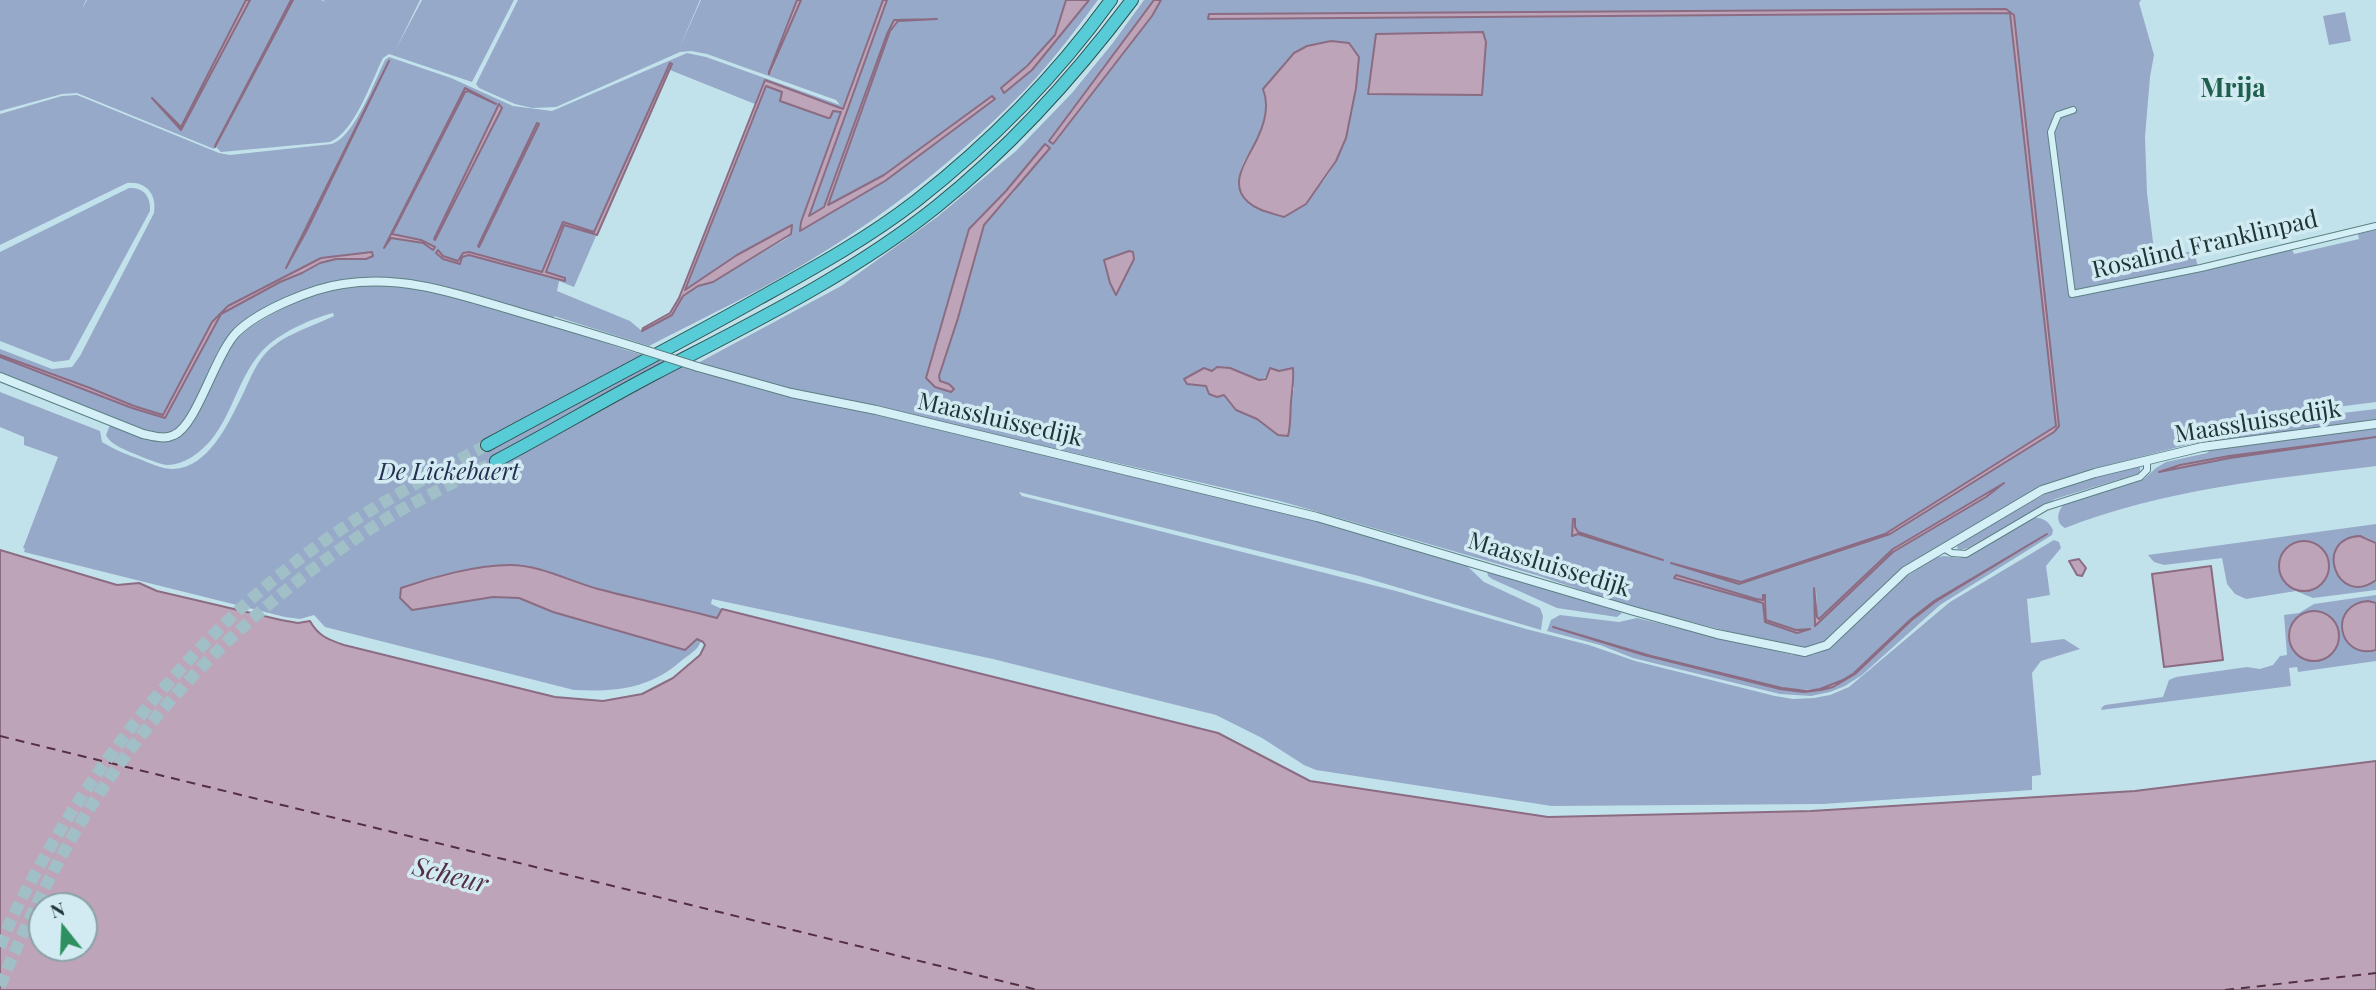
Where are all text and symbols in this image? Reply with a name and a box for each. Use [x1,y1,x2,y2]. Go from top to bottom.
district label: Mrija [2200,73,2266,105]
street label: Rosalind Franklinpad [2089,205,2321,285]
street label: Maassluissedijk [915,387,1085,453]
street label: Maassluissedijk [2173,395,2343,449]
park label: De Lickebaert [378,459,520,487]
street label: Maassluissedijk [1464,527,1634,603]
water label: Scheur [409,852,491,900]
north arrow [28,892,98,962]
text: N [47,894,68,923]

